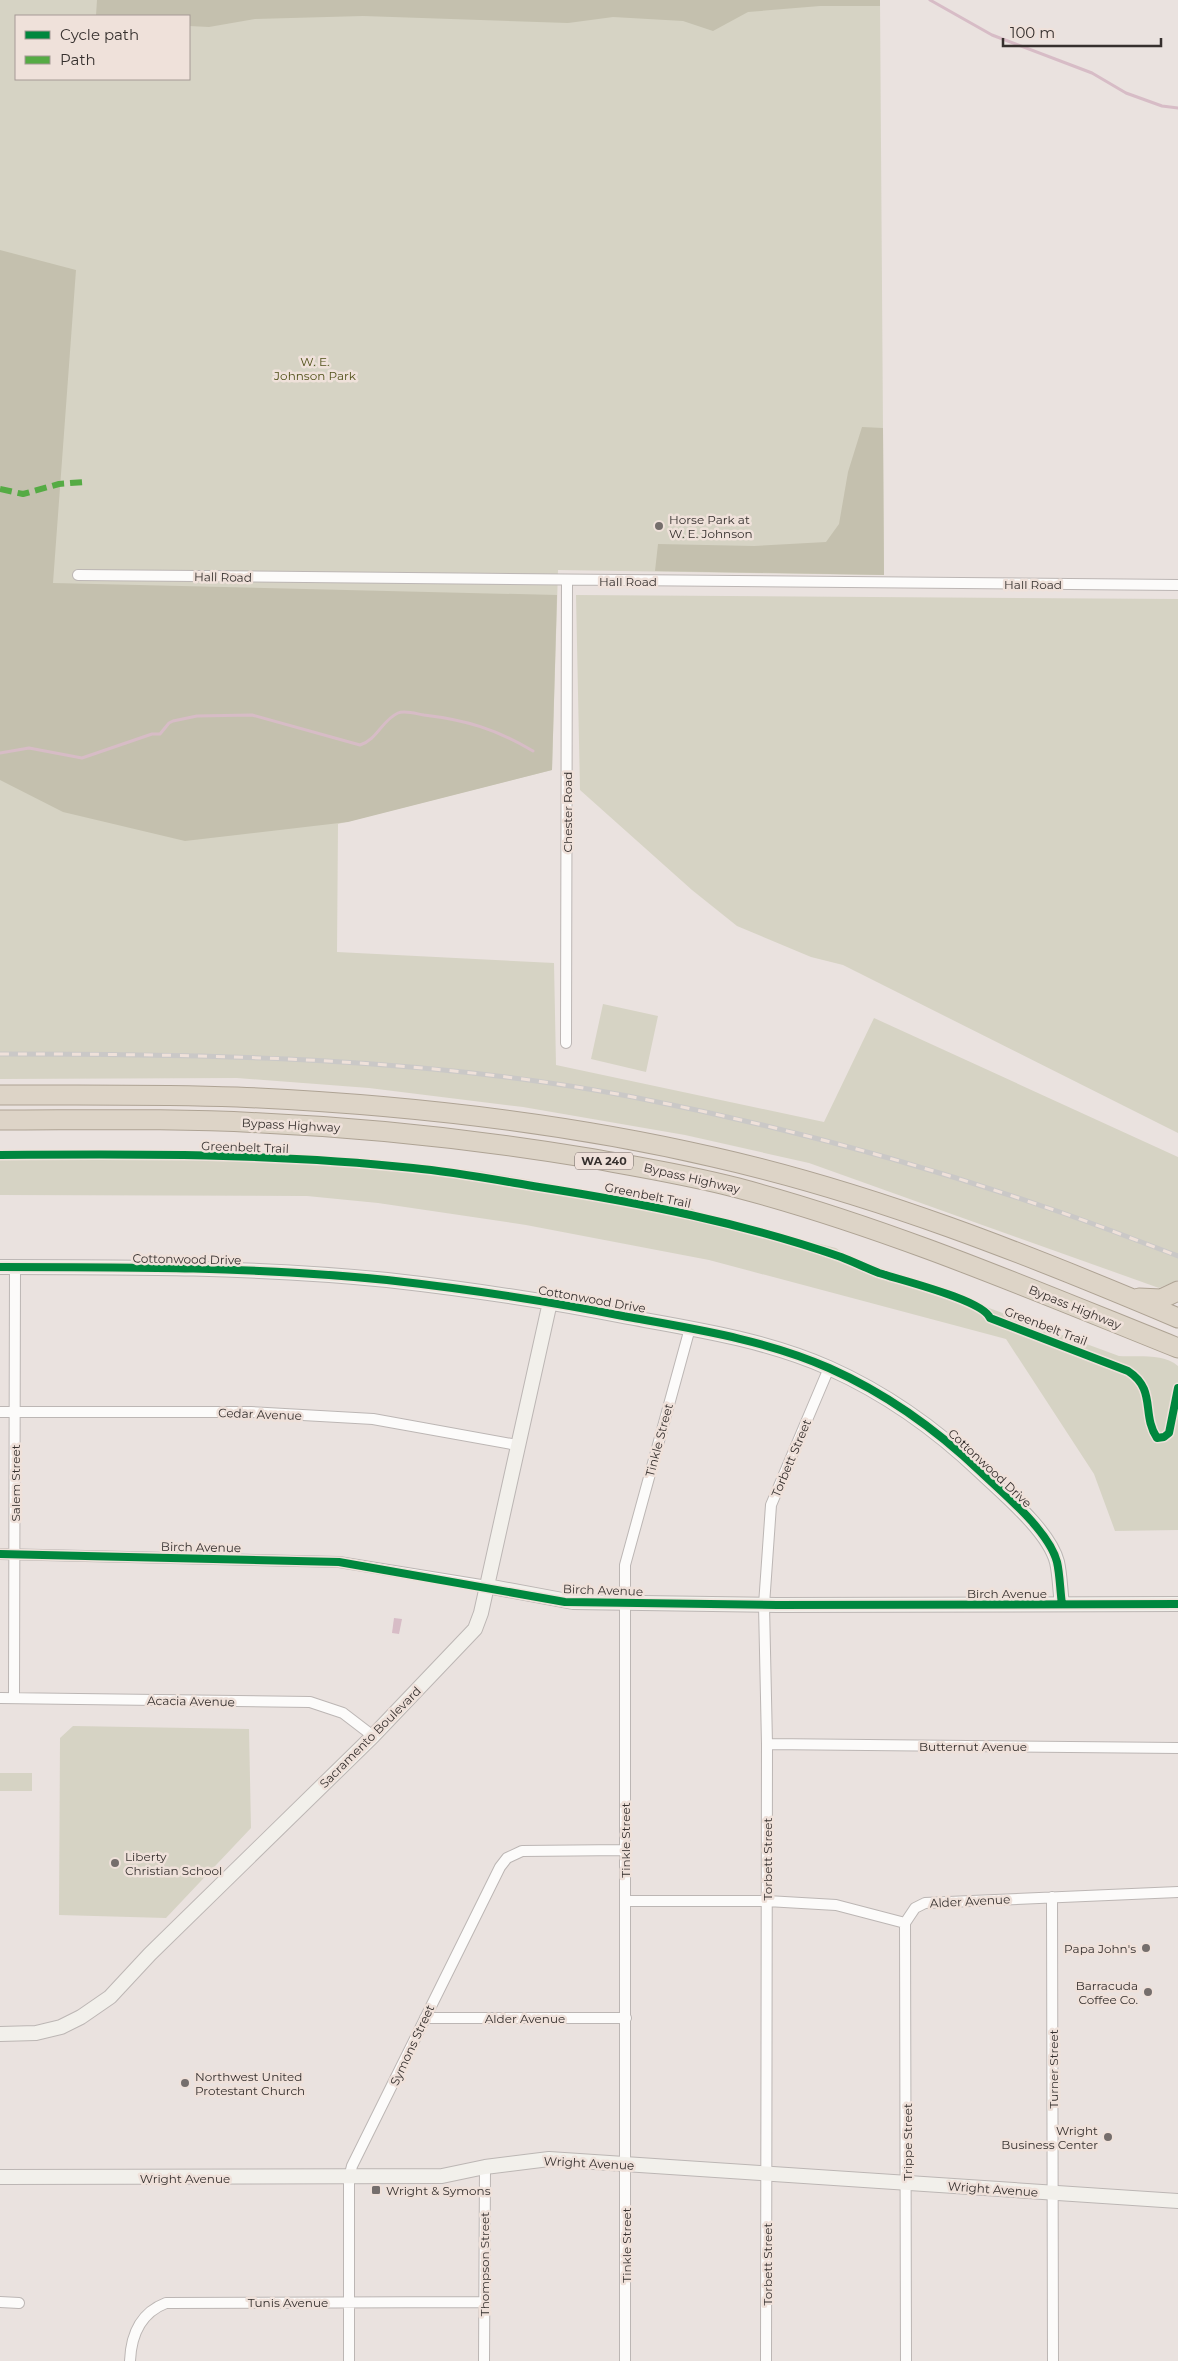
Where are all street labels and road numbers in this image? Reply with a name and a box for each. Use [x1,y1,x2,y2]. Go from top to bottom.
street label: Hall Road [194,569,252,585]
street label: Hall Road [599,574,657,589]
street label: Hall Road [1004,577,1062,592]
street label: Chester Road [560,772,575,852]
street label: Bypass Highway [241,1115,341,1135]
street label: Greenbelt Trail [201,1138,289,1156]
road number: WA 240 [575,1152,633,1170]
street label: Bypass Highway [642,1160,742,1196]
street label: Greenbelt Trail [604,1179,692,1211]
street label: Cottonwood Drive [132,1251,242,1267]
street label: Cottonwood Drive [537,1282,647,1316]
street label: Bypass Highway [1027,1282,1124,1333]
street label: Greenbelt Trail [1002,1303,1090,1349]
street label: Tinkle Street [642,1402,676,1478]
street label: Cedar Avenue [218,1405,302,1423]
street label: Torbett Street [768,1417,814,1499]
street label: Cottonwood Drive [945,1425,1035,1511]
street label: Salem Street [8,1444,23,1522]
street label: Birch Avenue [161,1539,241,1555]
street label: Birch Avenue [563,1581,643,1599]
street label: Birch Avenue [967,1586,1047,1601]
street label: Sacramento Boulevard [316,1683,424,1791]
street label: Acacia Avenue [147,1693,235,1709]
street label: Butternut Avenue [919,1739,1027,1754]
street label: Tinkle Street [618,1802,633,1878]
street label: Torbett Street [760,1817,775,1900]
street label: Alder Avenue [929,1891,1011,1911]
street label: Symons Street [387,2002,437,2088]
street label: Alder Avenue [485,2011,565,2026]
street label: Turner Street [1046,2029,1061,2109]
street label: Trippe Street [900,2103,915,2181]
street label: Wright Avenue [543,2153,635,2173]
street label: Wright Avenue [140,2171,230,2186]
street label: Wright Avenue [947,2178,1039,2200]
street label: Tinkle Street [619,2207,634,2283]
street label: Thompson Street [477,2212,492,2316]
street label: Torbett Street [760,2222,775,2305]
street label: Tunis Avenue [248,2295,328,2310]

